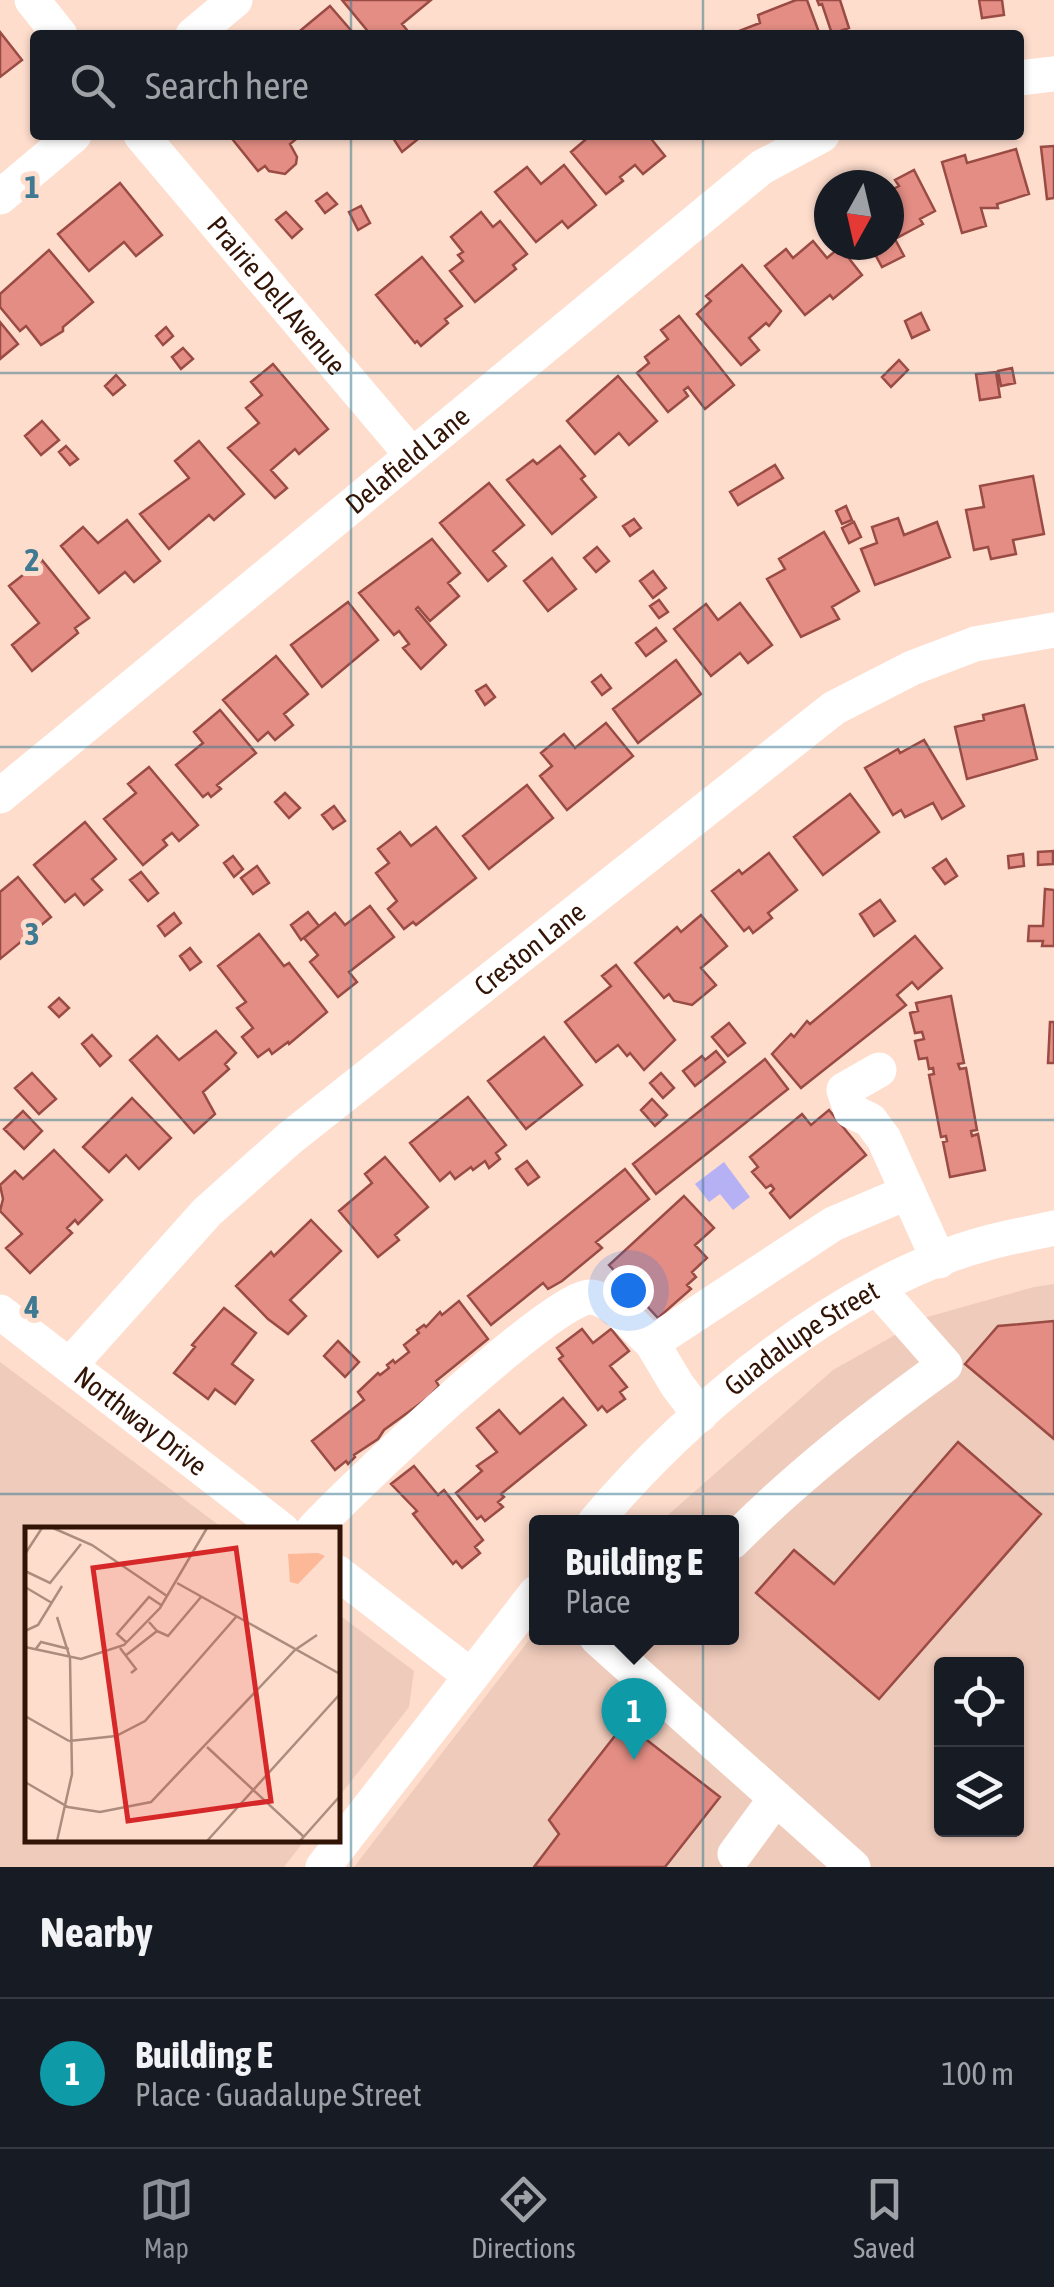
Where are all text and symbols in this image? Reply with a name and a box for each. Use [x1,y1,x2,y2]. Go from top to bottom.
search box [30,30,1024,140]
icon: search [65,58,120,113]
text: Search here [145,64,309,107]
text: 1 [24,168,40,205]
north arrow [814,170,904,260]
street label: Prairie Dell Avenue [201,210,352,381]
street label: Delafield Lane [339,400,475,520]
text: 2 [24,541,40,578]
street label: Creston Lane [468,895,591,1002]
text: 3 [24,915,40,952]
your location [603,1265,654,1316]
street label: Guadalupe Street [718,1274,884,1402]
text: 4 [23,1288,40,1325]
street label: Northway Drive [68,1360,213,1482]
popup [529,1515,739,1645]
inset map [25,1527,340,1842]
text: Building E [565,1540,703,1583]
text: Place [565,1583,631,1620]
map controls [934,1657,1024,1837]
button: locate [934,1657,1024,1747]
pin: 1 [602,1678,666,1760]
button: layers [934,1747,1024,1837]
text: Nearby [40,1908,153,1956]
text: Building E [135,2033,273,2076]
text: 1 [65,2055,80,2092]
text: 100 m [941,2055,1014,2092]
text: Place · Guadalupe Street [135,2076,422,2113]
tab: Map [139,2172,194,2264]
tab: Directions [471,2172,576,2264]
tab: Saved [853,2172,915,2264]

